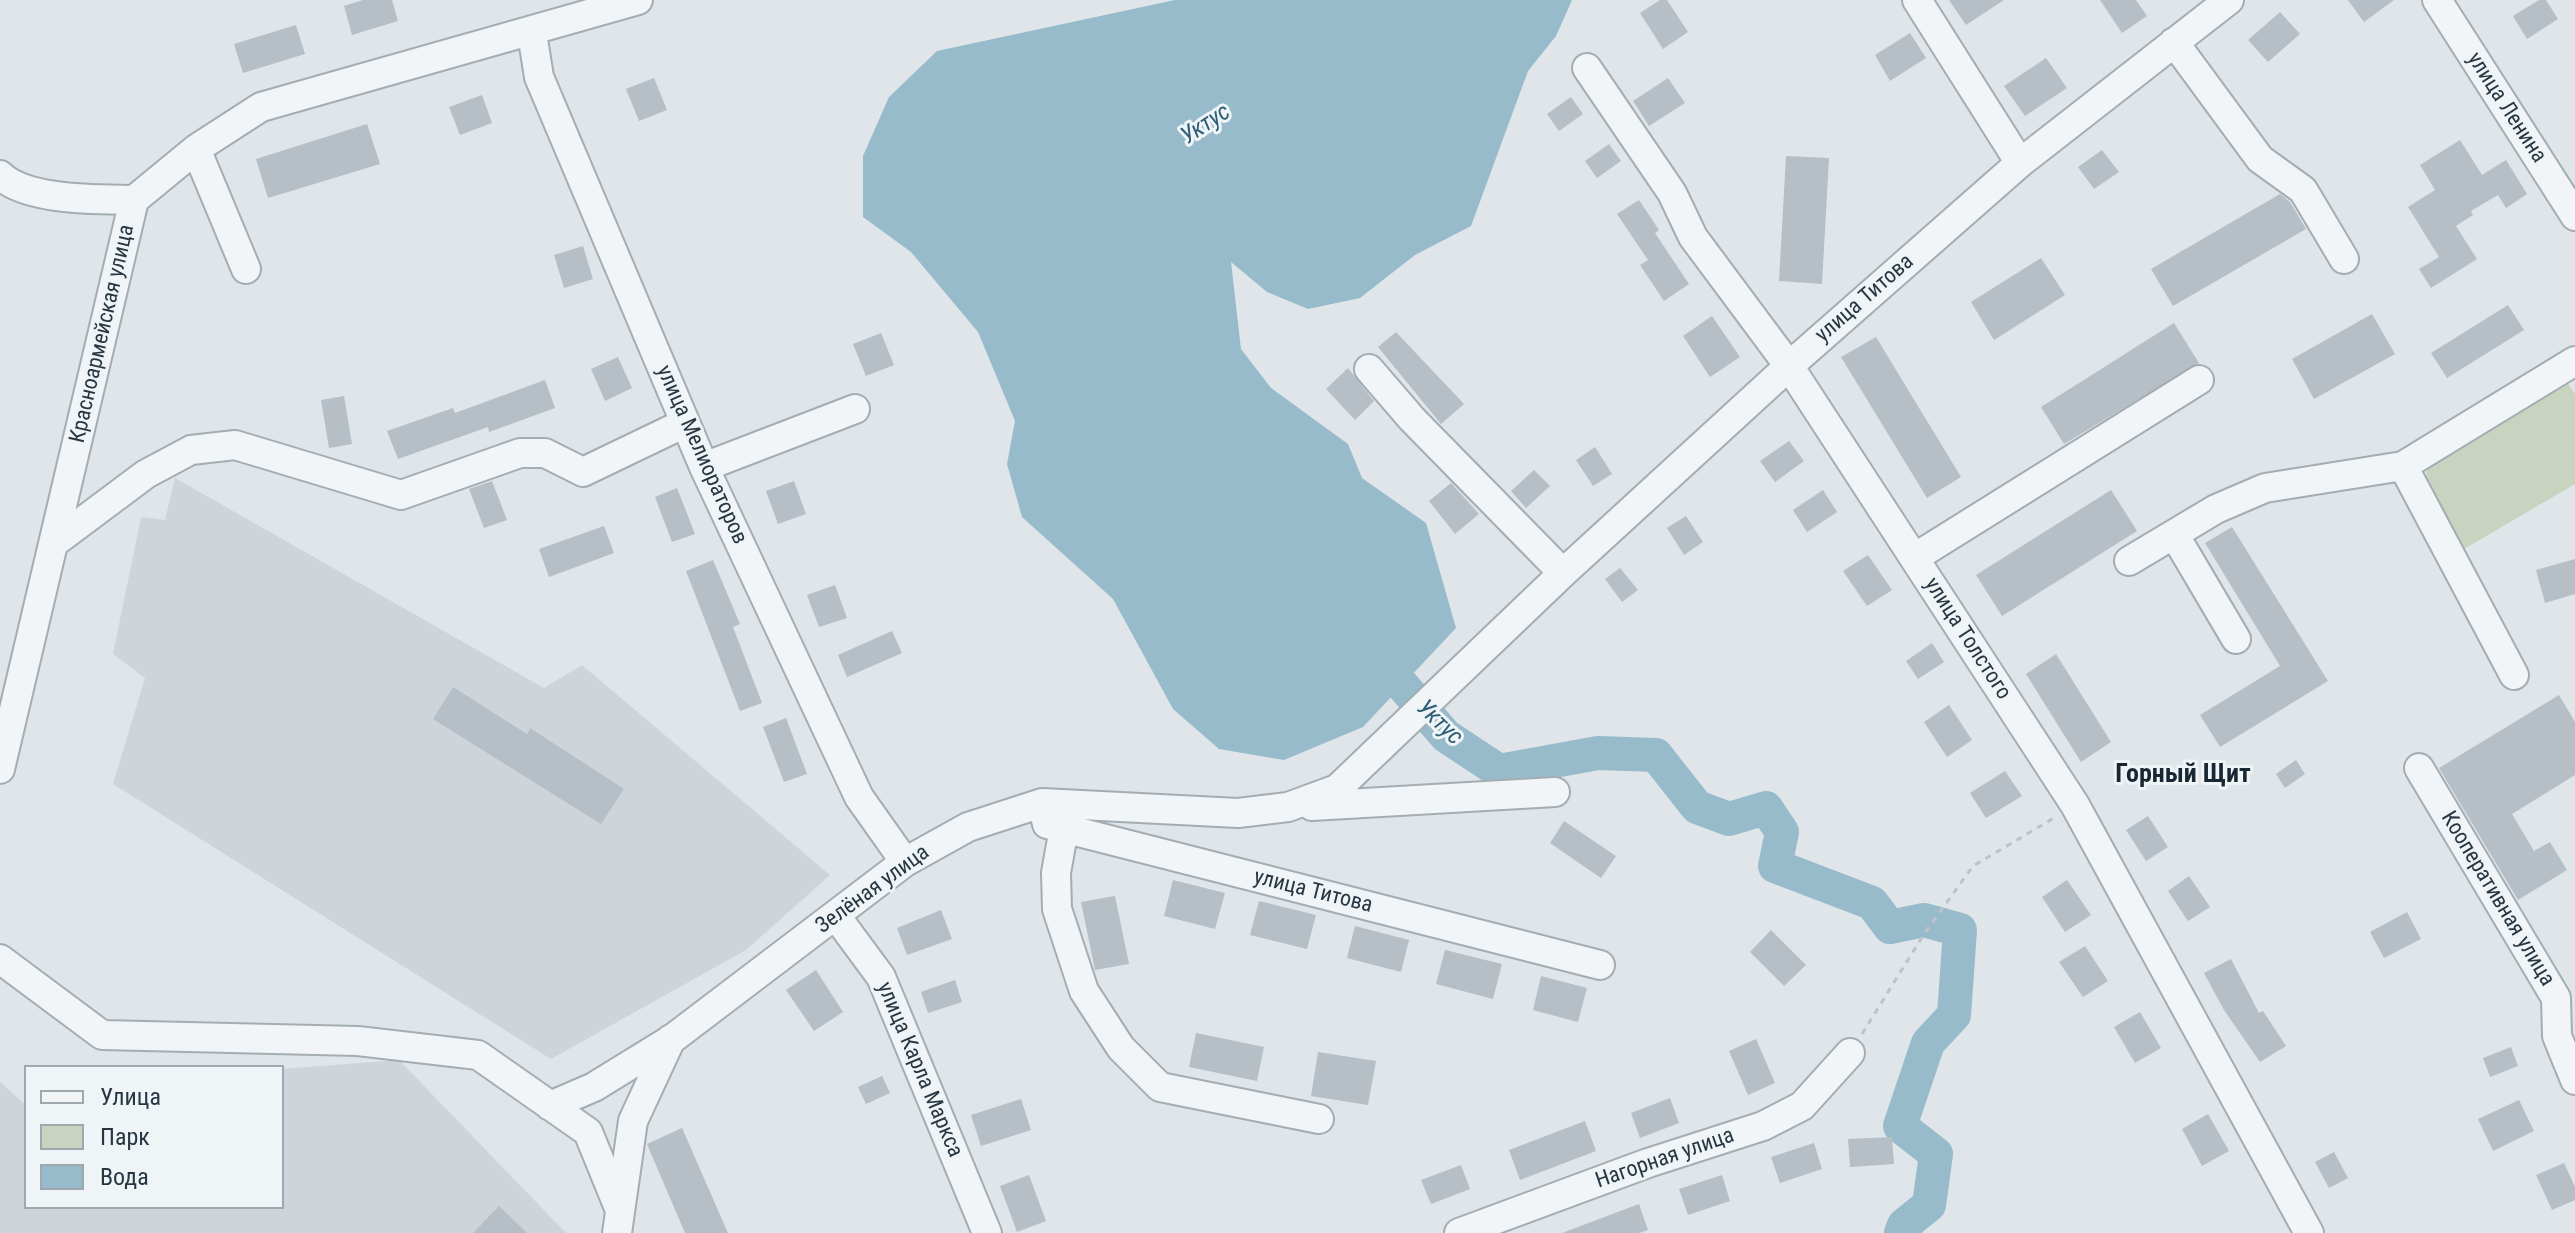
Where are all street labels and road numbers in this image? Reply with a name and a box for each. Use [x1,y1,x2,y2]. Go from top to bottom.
street label: улица Ленина [2461,48,2551,168]
street label: Красноармейская улица [65,222,141,446]
street label: улица Титова [1811,249,1919,349]
street label: улица Мелиораторов [650,362,752,548]
street label: улица Толстого [1918,573,2016,705]
street label: Кооперативная улица [2434,807,2560,991]
street label: Зелёная улица [811,840,935,940]
street label: улица Титова [1251,865,1375,919]
street label: улица Карла Маркса [870,978,968,1162]
street label: Нагорная улица [1592,1123,1738,1195]

